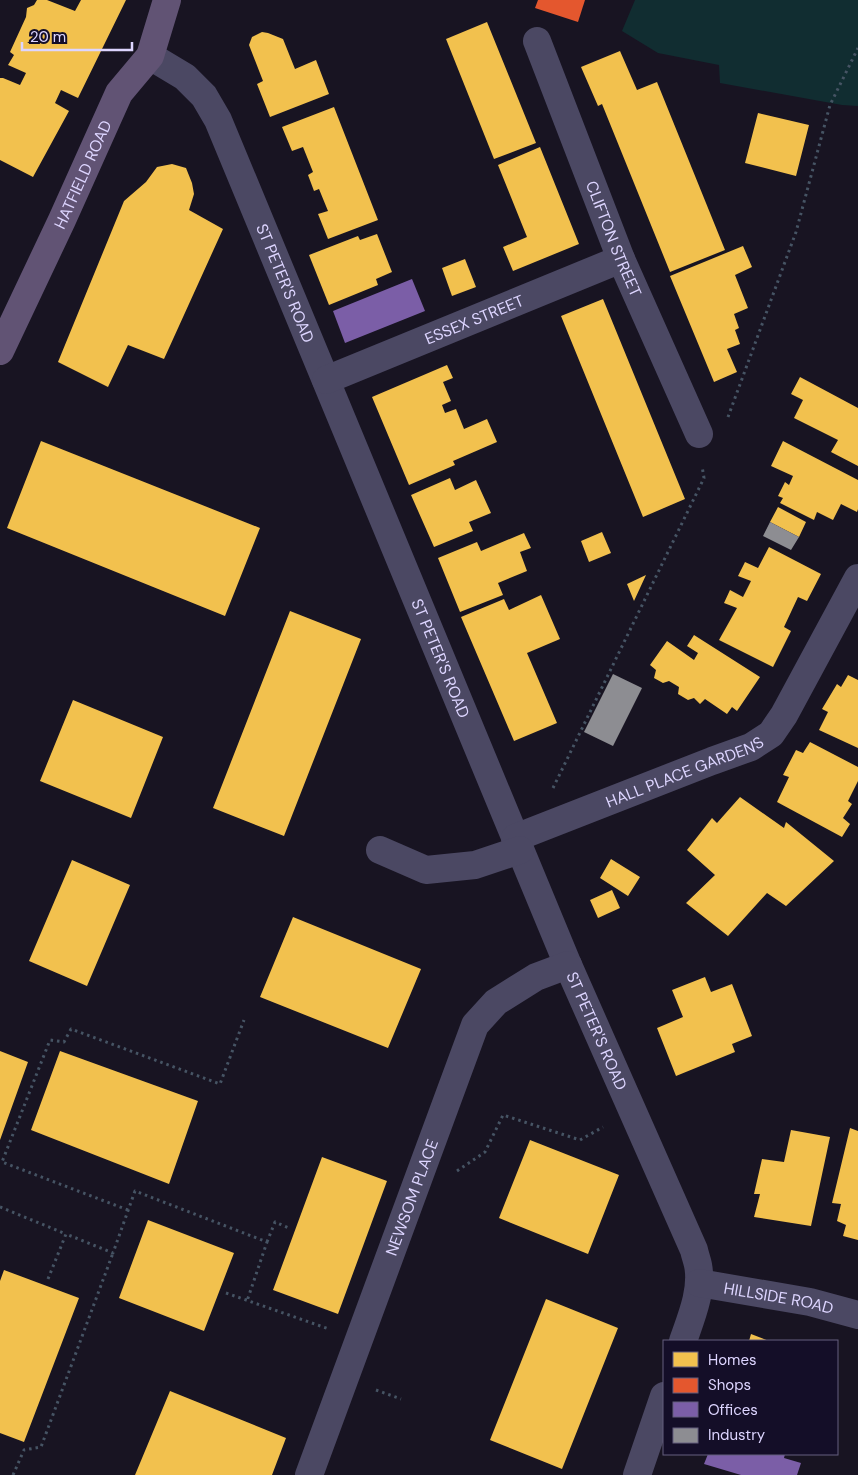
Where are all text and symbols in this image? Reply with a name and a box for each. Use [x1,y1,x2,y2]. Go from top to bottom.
scale bar [22,20,132,52]
text: 20 m [30,27,66,47]
street label: HATFIELD ROAD [49,117,117,232]
street label: CLIFTON STREET [581,178,646,300]
street label: ST PETER'S ROAD [251,221,319,346]
street label: ESSEX STREET [422,290,527,349]
street label: ST PETER'S ROAD [406,596,474,721]
street label: HALL PLACE GARDENS [603,732,768,813]
street label: ST PETER'S ROAD [561,969,632,1093]
street label: NEWSOM PLACE [381,1136,443,1259]
street label: HILLSIDE ROAD [722,1277,836,1319]
legend [663,1340,838,1455]
text: Homes [708,1350,757,1370]
text: Shops [708,1375,751,1395]
text: Offices [708,1400,758,1420]
text: Industry [708,1425,766,1445]

